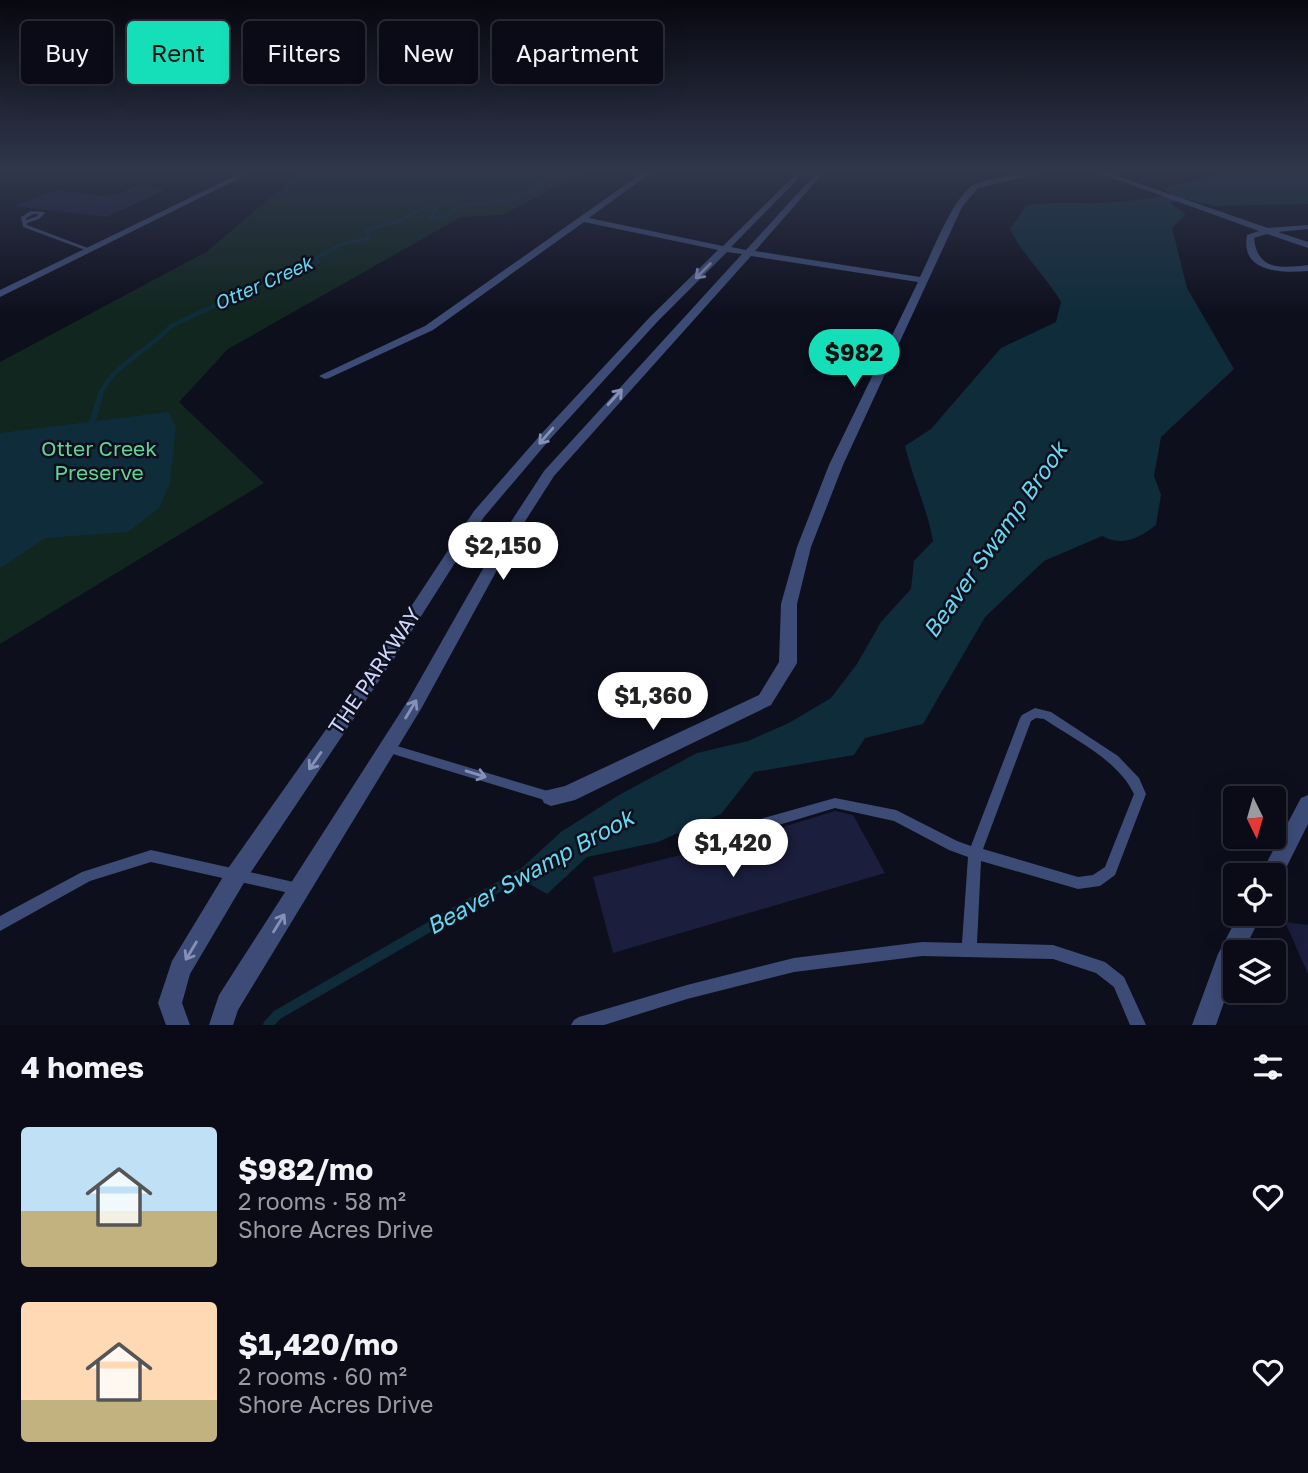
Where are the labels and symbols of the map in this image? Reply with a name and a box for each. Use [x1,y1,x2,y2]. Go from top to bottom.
water label: Otter Creek [210,250,318,314]
one-way arrow [694,263,711,280]
pin: $982 [813,330,895,389]
one-way arrow [607,389,624,406]
one-way arrow [538,427,554,445]
park label: Otter Creek Preserve [41,435,157,485]
water label: Beaver Swamp Brook [916,435,1073,643]
pin: $2,150 [446,522,560,582]
street label: THE PARKWAY [322,602,426,738]
pin: $1,360 [596,672,710,732]
one-way arrow [405,700,419,720]
one-way arrow [308,750,322,770]
one-way arrow [465,769,487,782]
north arrow [1223,786,1286,849]
water label: Beaver Swamp Brook [421,802,640,940]
pin: $1,420 [676,820,790,879]
one-way arrow [272,914,286,934]
one-way arrow [183,941,197,961]

